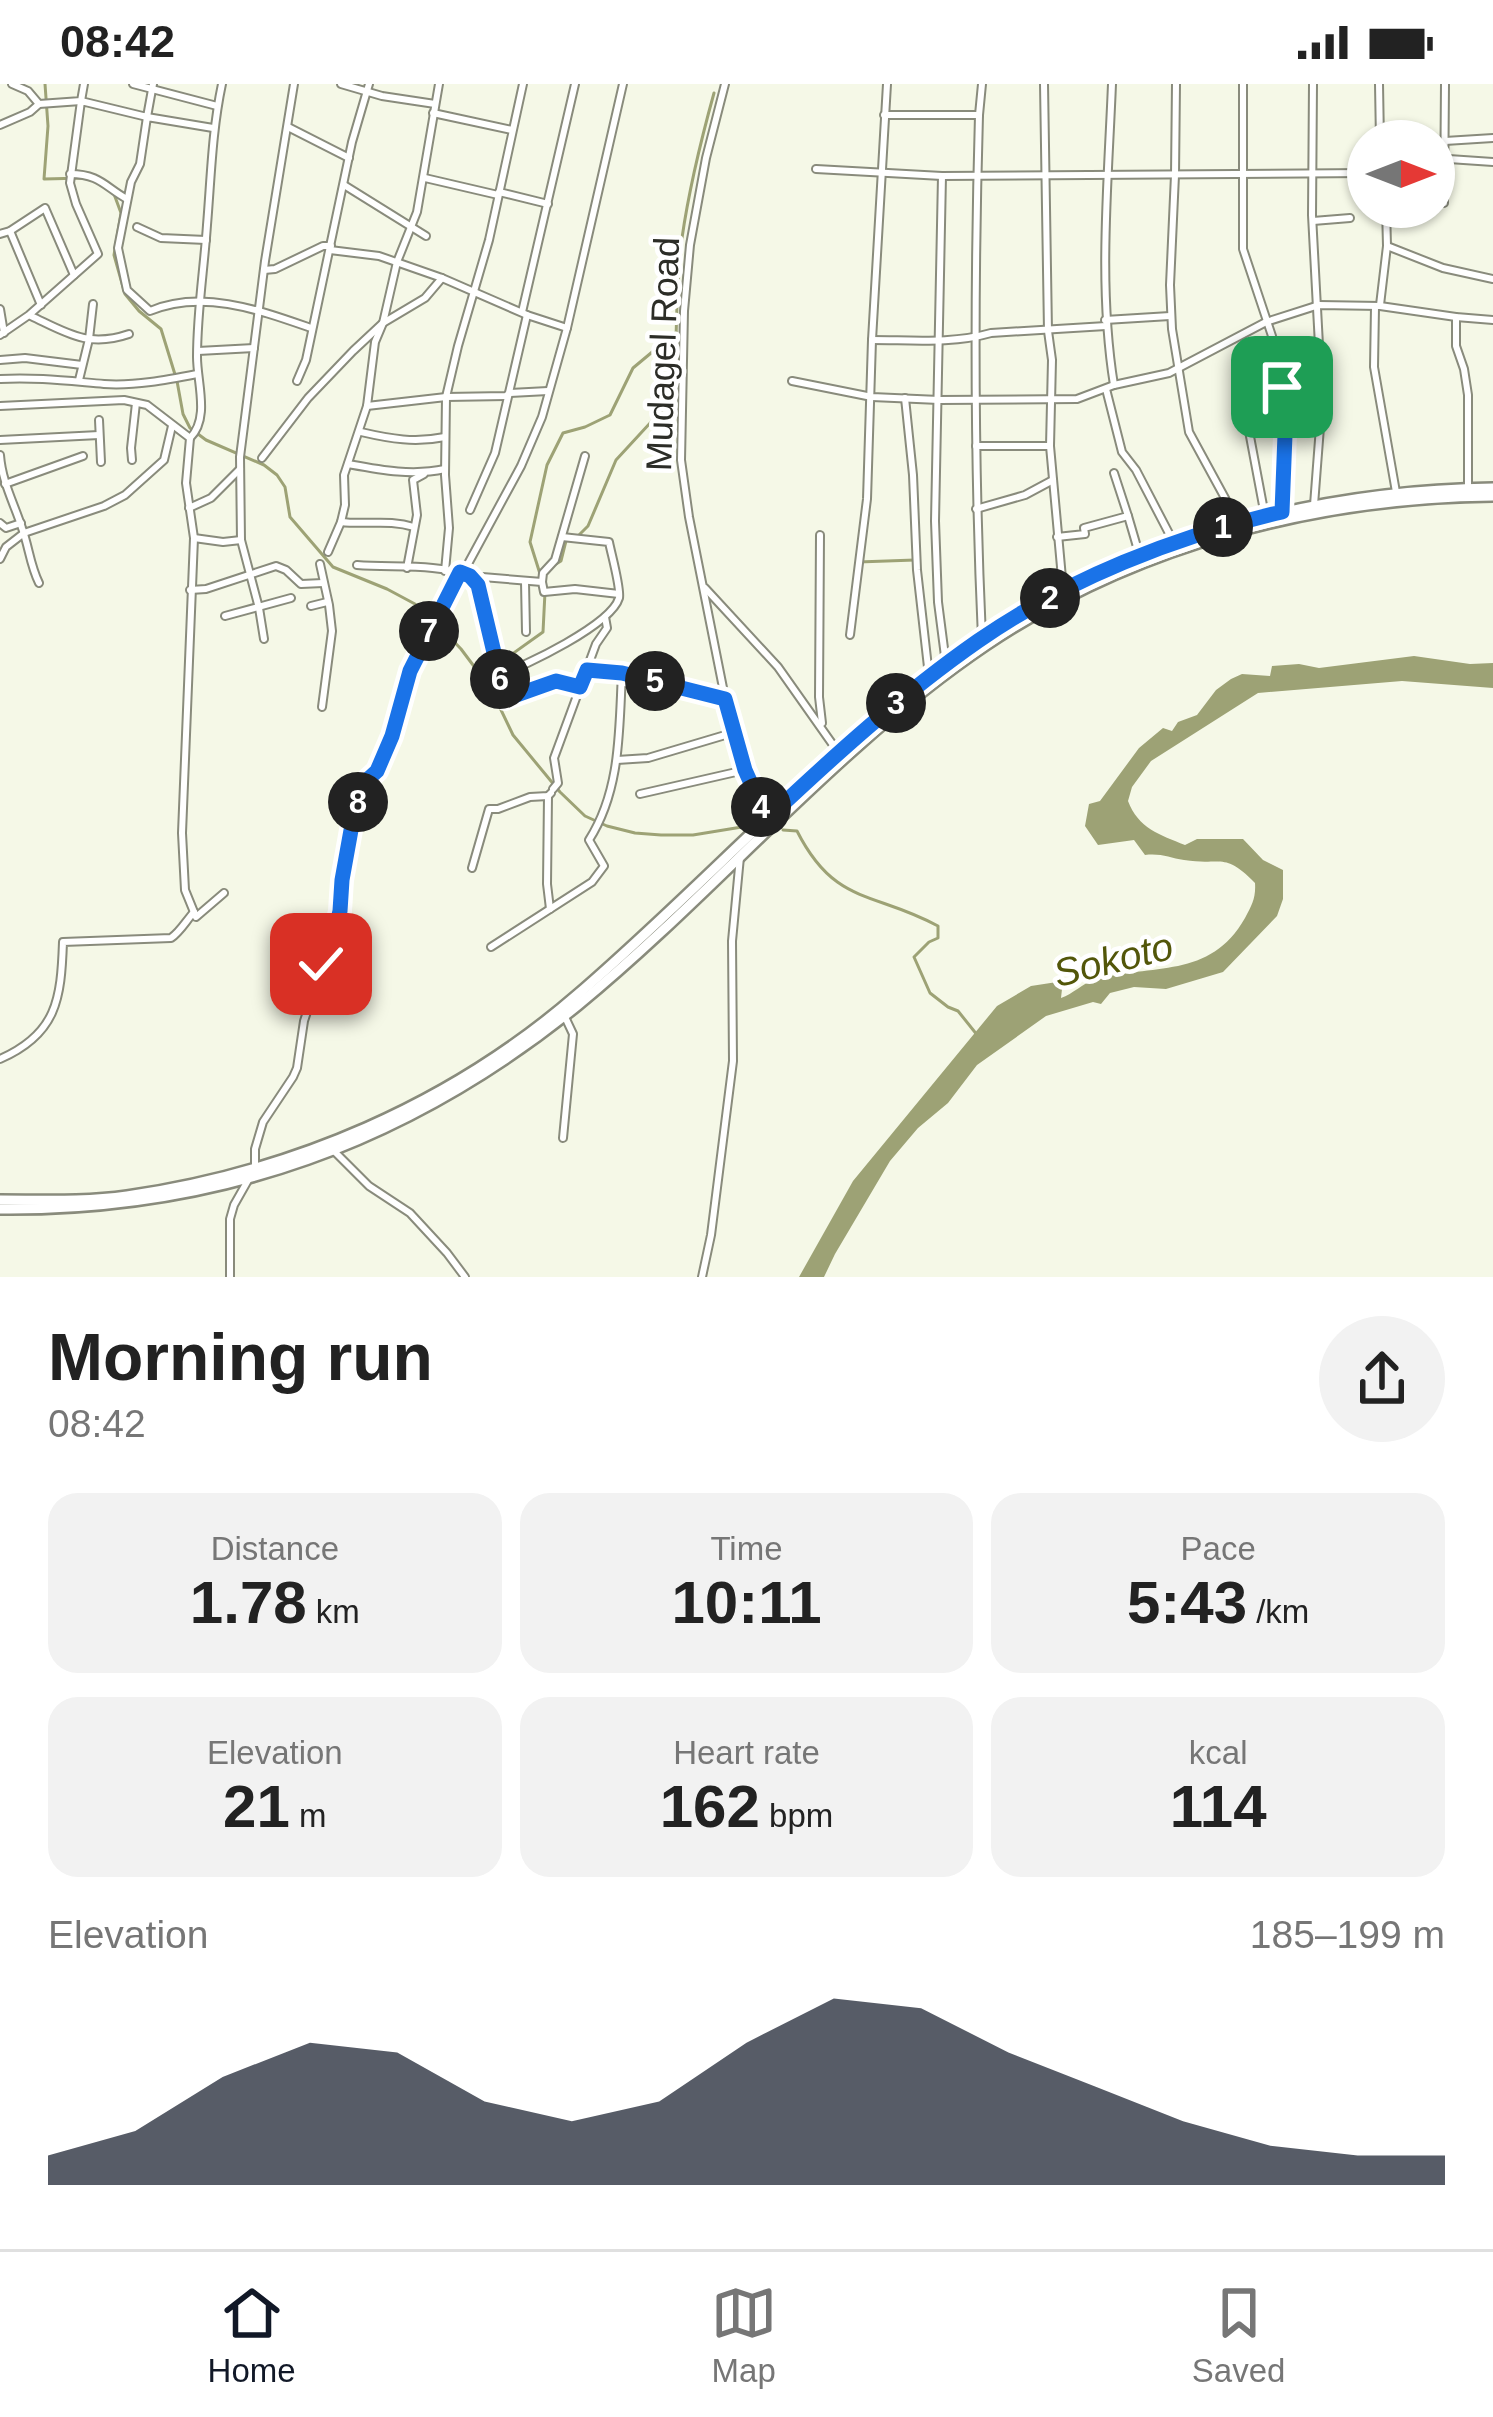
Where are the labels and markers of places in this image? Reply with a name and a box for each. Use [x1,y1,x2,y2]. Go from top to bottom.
pin [1231,336,1333,438]
pin: 1 [1193,497,1253,557]
pin: 2 [1020,568,1080,628]
pin: 7 [399,601,459,661]
pin: 6 [470,649,530,709]
pin: 5 [625,651,685,711]
pin: 3 [866,673,926,733]
pin: 8 [328,772,388,832]
pin: 4 [731,777,791,837]
pin [270,913,372,1015]

